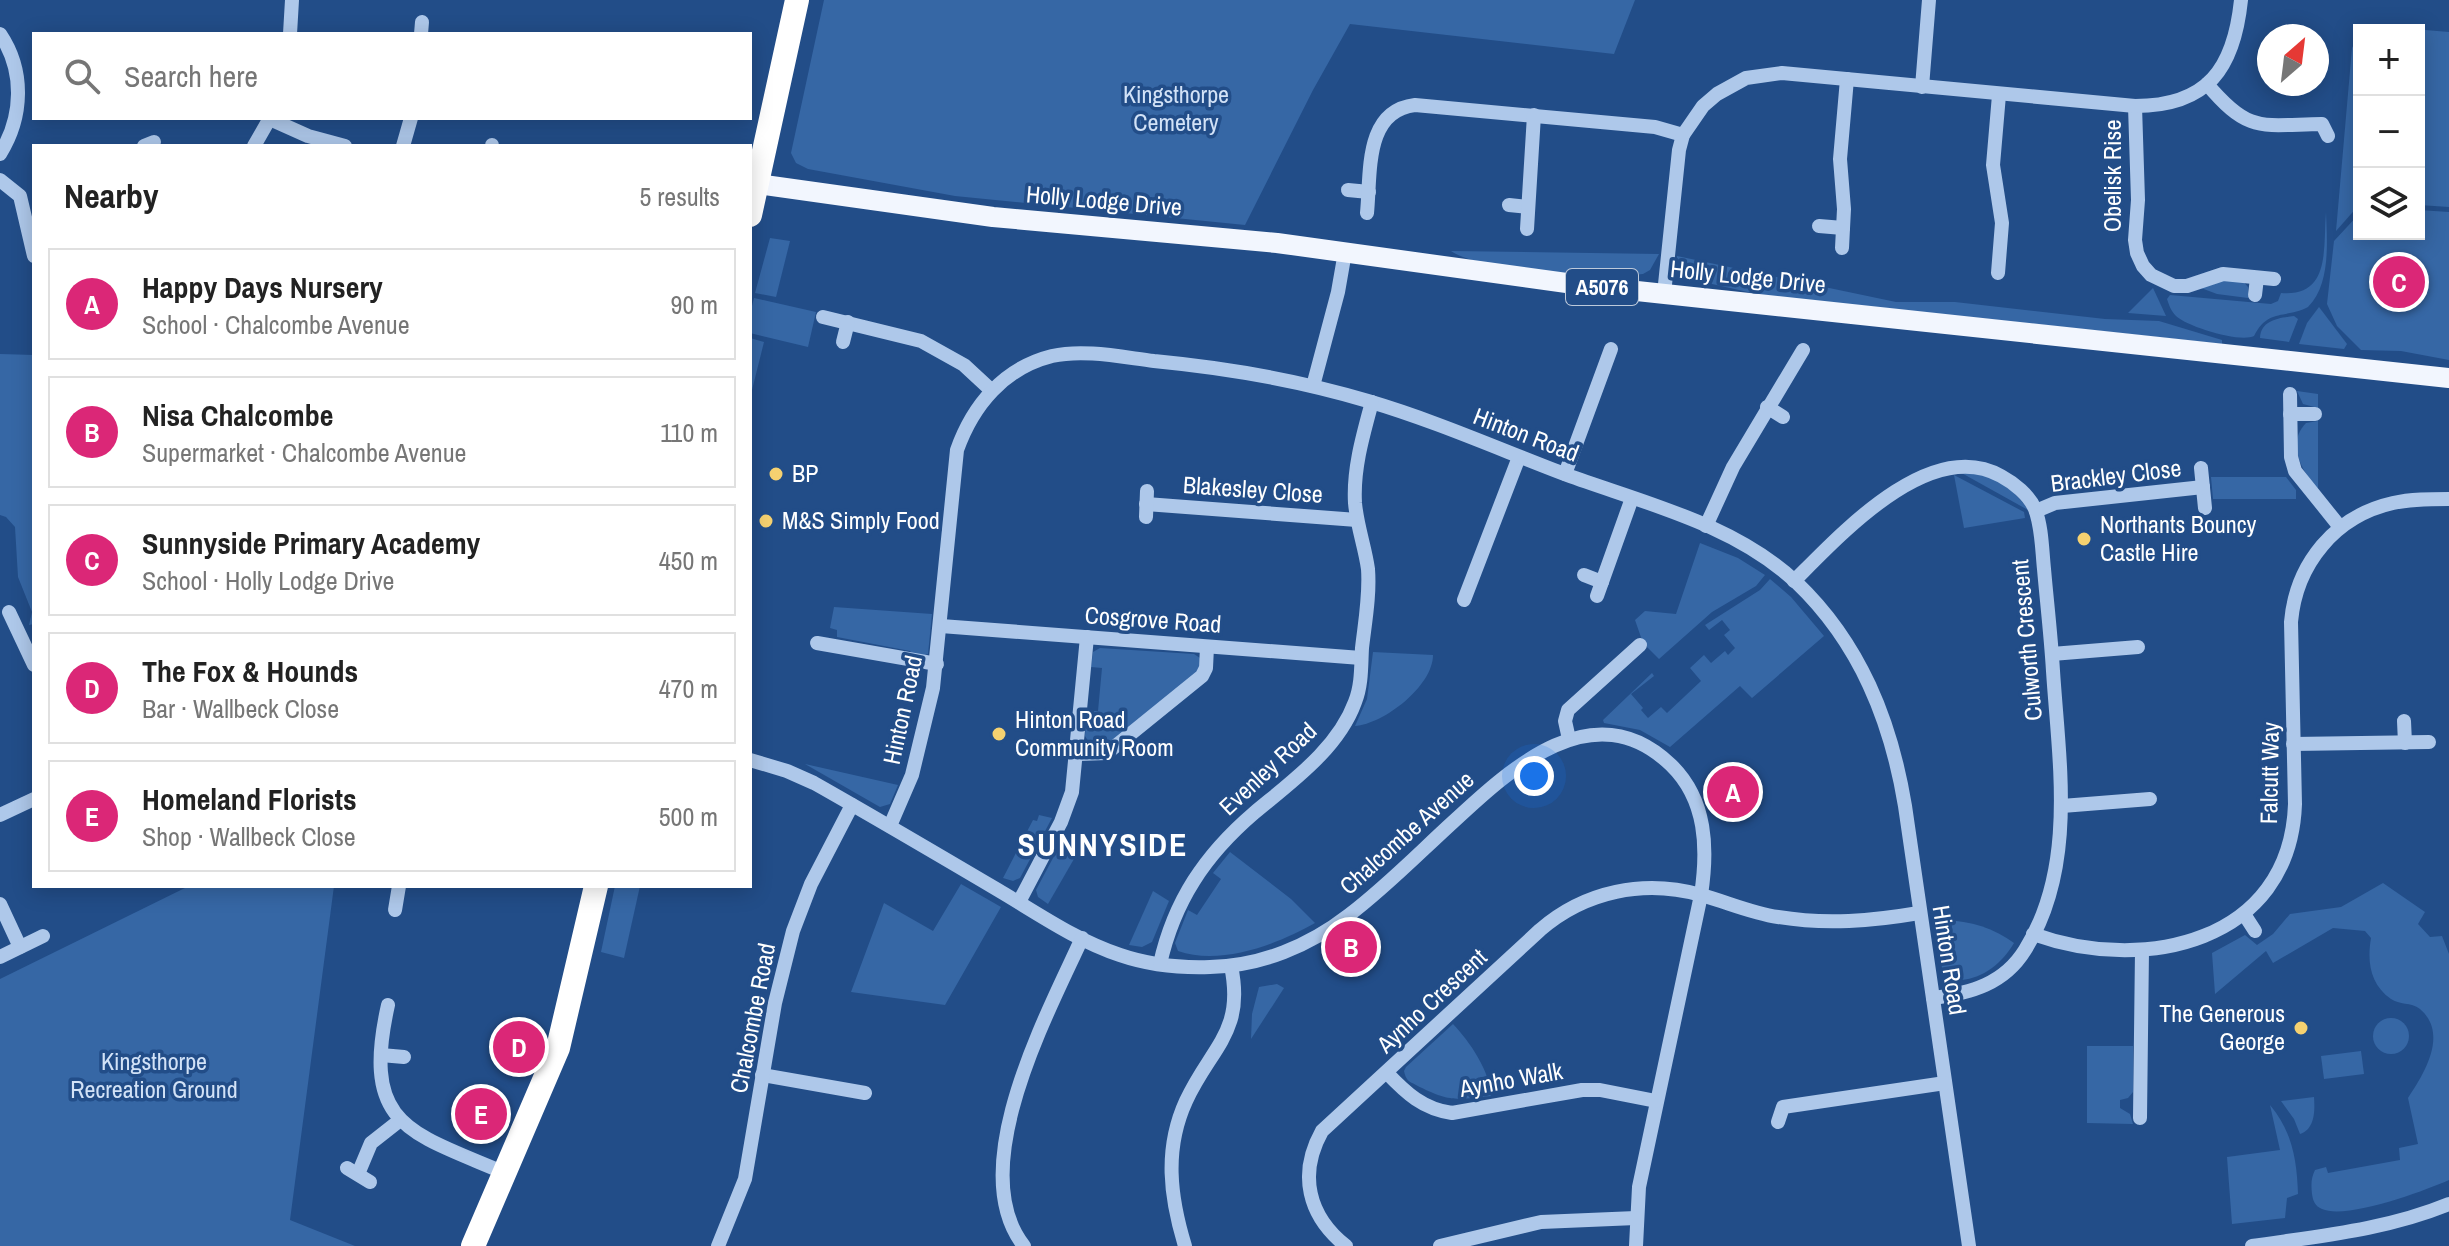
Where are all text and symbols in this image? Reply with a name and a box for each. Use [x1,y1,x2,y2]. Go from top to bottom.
north arrow [2257,24,2329,96]
map controls [2353,24,2425,240]
button: + [2353,24,2425,96]
search box [32,32,752,120]
icon: search [60,54,104,98]
text: Search here [124,56,258,96]
park label: Kingsthorpe Cemetery [1123,78,1229,138]
button: − [2353,96,2425,168]
street label: Obelisk Rise [2096,120,2128,232]
button: layers [2353,168,2425,240]
text: Nearby [64,173,159,219]
street label: Holly Lodge Drive [1025,177,1183,223]
text: 5 results [639,179,720,214]
street label: Holly Lodge Drive [1669,252,1828,300]
pin: C [2373,252,2425,312]
text: Happy Days Nursery [142,267,383,307]
road number: A5076 [1566,269,1638,305]
text: A [84,287,100,322]
text: 90 m [671,287,718,322]
text: School · Chalcombe Avenue [142,307,410,342]
text: Nisa Chalcombe [142,395,333,435]
street label: Hinton Road [1469,399,1584,469]
text: B [84,415,100,450]
text: 110 m [660,415,718,450]
text: Supermarket · Chalcombe Avenue [142,435,466,470]
street label: Brackley Close [2049,451,2183,499]
place label: BP [792,457,818,489]
marker: BP [767,465,785,483]
street label: Blakesley Close [1182,468,1324,510]
place label: M&S Simply Food [782,504,940,536]
place label: Northants Bouncy Castle Hire [2100,508,2257,568]
marker: M&S Simply Food [757,512,775,530]
text: Sunnyside Primary Academy [142,523,480,563]
marker: Northants Bouncy Castle Hire [2075,530,2093,548]
text: C [84,543,100,578]
text: 450 m [659,543,718,578]
street label: Culworth Crescent [2003,558,2049,722]
text: School · Holly Lodge Drive [142,563,394,598]
street label: Cosgrove Road [1084,598,1222,640]
text: The Fox & Hounds [142,651,358,691]
street label: Hinton Road [875,652,929,767]
text: D [84,671,100,706]
text: 470 m [659,671,718,706]
text: Bar · Wallbeck Close [142,691,339,726]
place label: Hinton Road Community Room [1015,703,1174,763]
street label: Evenley Road [1212,715,1323,822]
street label: Falcutt Way [2252,721,2286,824]
marker: Hinton Road Community Room [990,725,1008,743]
your location [1514,756,1554,796]
pin: A [1707,762,1759,822]
street label: Chalcombe Avenue [1332,763,1480,901]
text: Homeland Florists [142,779,357,819]
text: E [85,799,99,834]
text: 500 m [659,799,718,834]
text: Shop · Wallbeck Close [142,819,356,854]
district label: SUNNYSIDE [1017,823,1189,866]
street label: Hinton Road [1926,903,1974,1017]
pin: B [1325,917,1377,977]
street label: Chalcombe Road [722,940,782,1095]
street label: Aynho Crescent [1369,941,1494,1060]
place label: The Generous George [2159,997,2285,1057]
pin: D [493,1017,545,1077]
marker: The Generous George [2292,1019,2310,1037]
park label: Kingsthorpe Recreation Ground [70,1045,238,1105]
street label: Aynho Walk [1456,1054,1565,1104]
pin: E [455,1084,507,1144]

